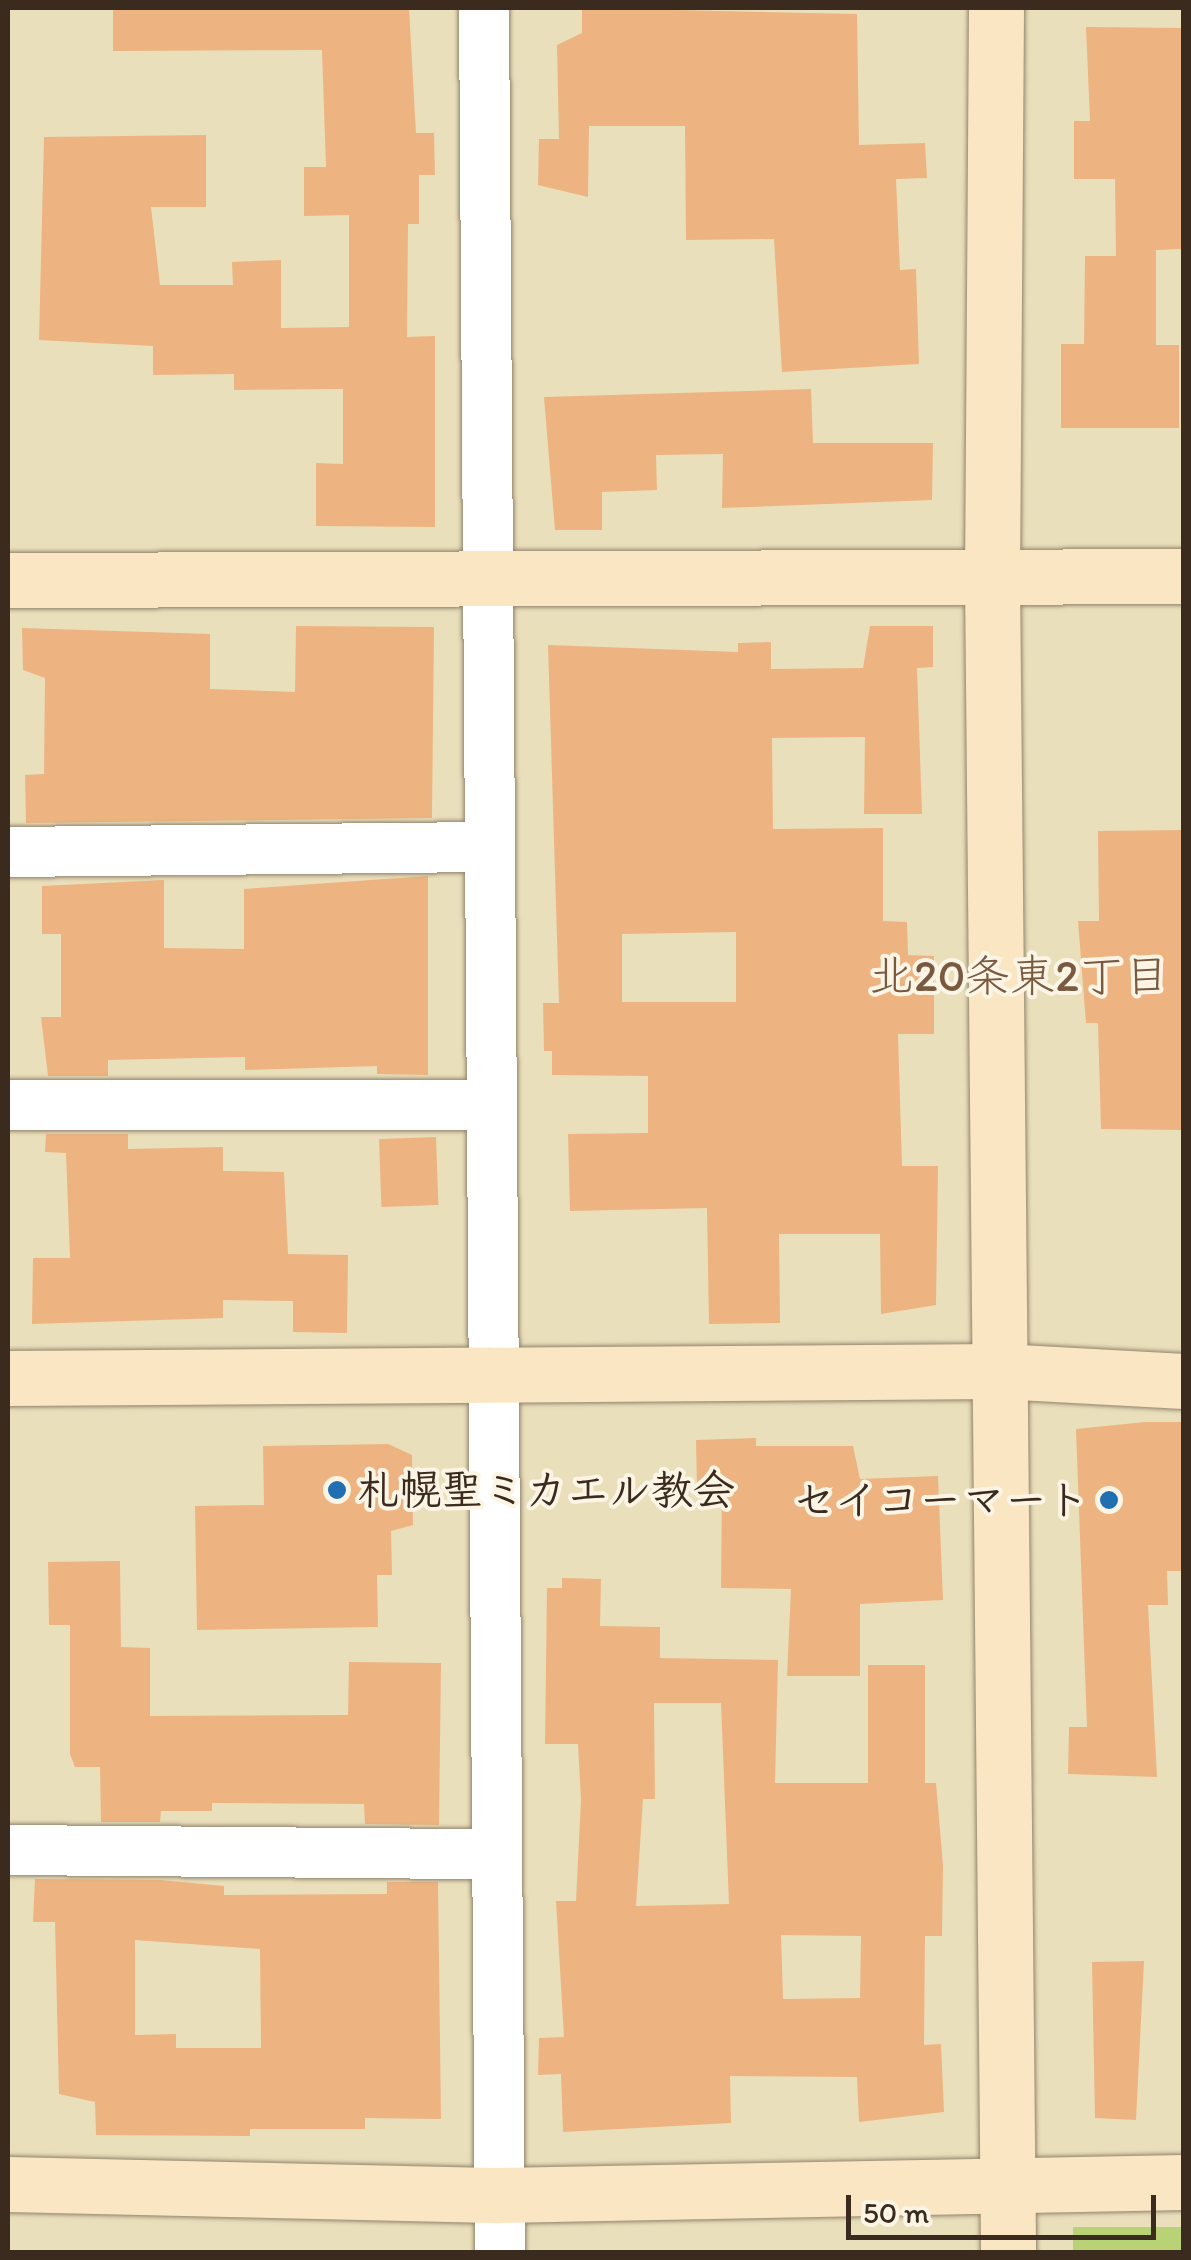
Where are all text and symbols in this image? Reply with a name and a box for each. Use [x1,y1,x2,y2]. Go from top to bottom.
district label: 北20条東2丁目 [869,949,1169,1003]
place label: 札幌聖ミカエル教会 [357,1465,735,1515]
place label: セイコーマート [795,1475,1089,1525]
marker: 札幌聖ミカエル教会 [326,1479,348,1501]
marker: セイコーマート [1098,1489,1120,1511]
scale bar [851,2175,1161,2237]
text: 50 m [863,2194,929,2231]

